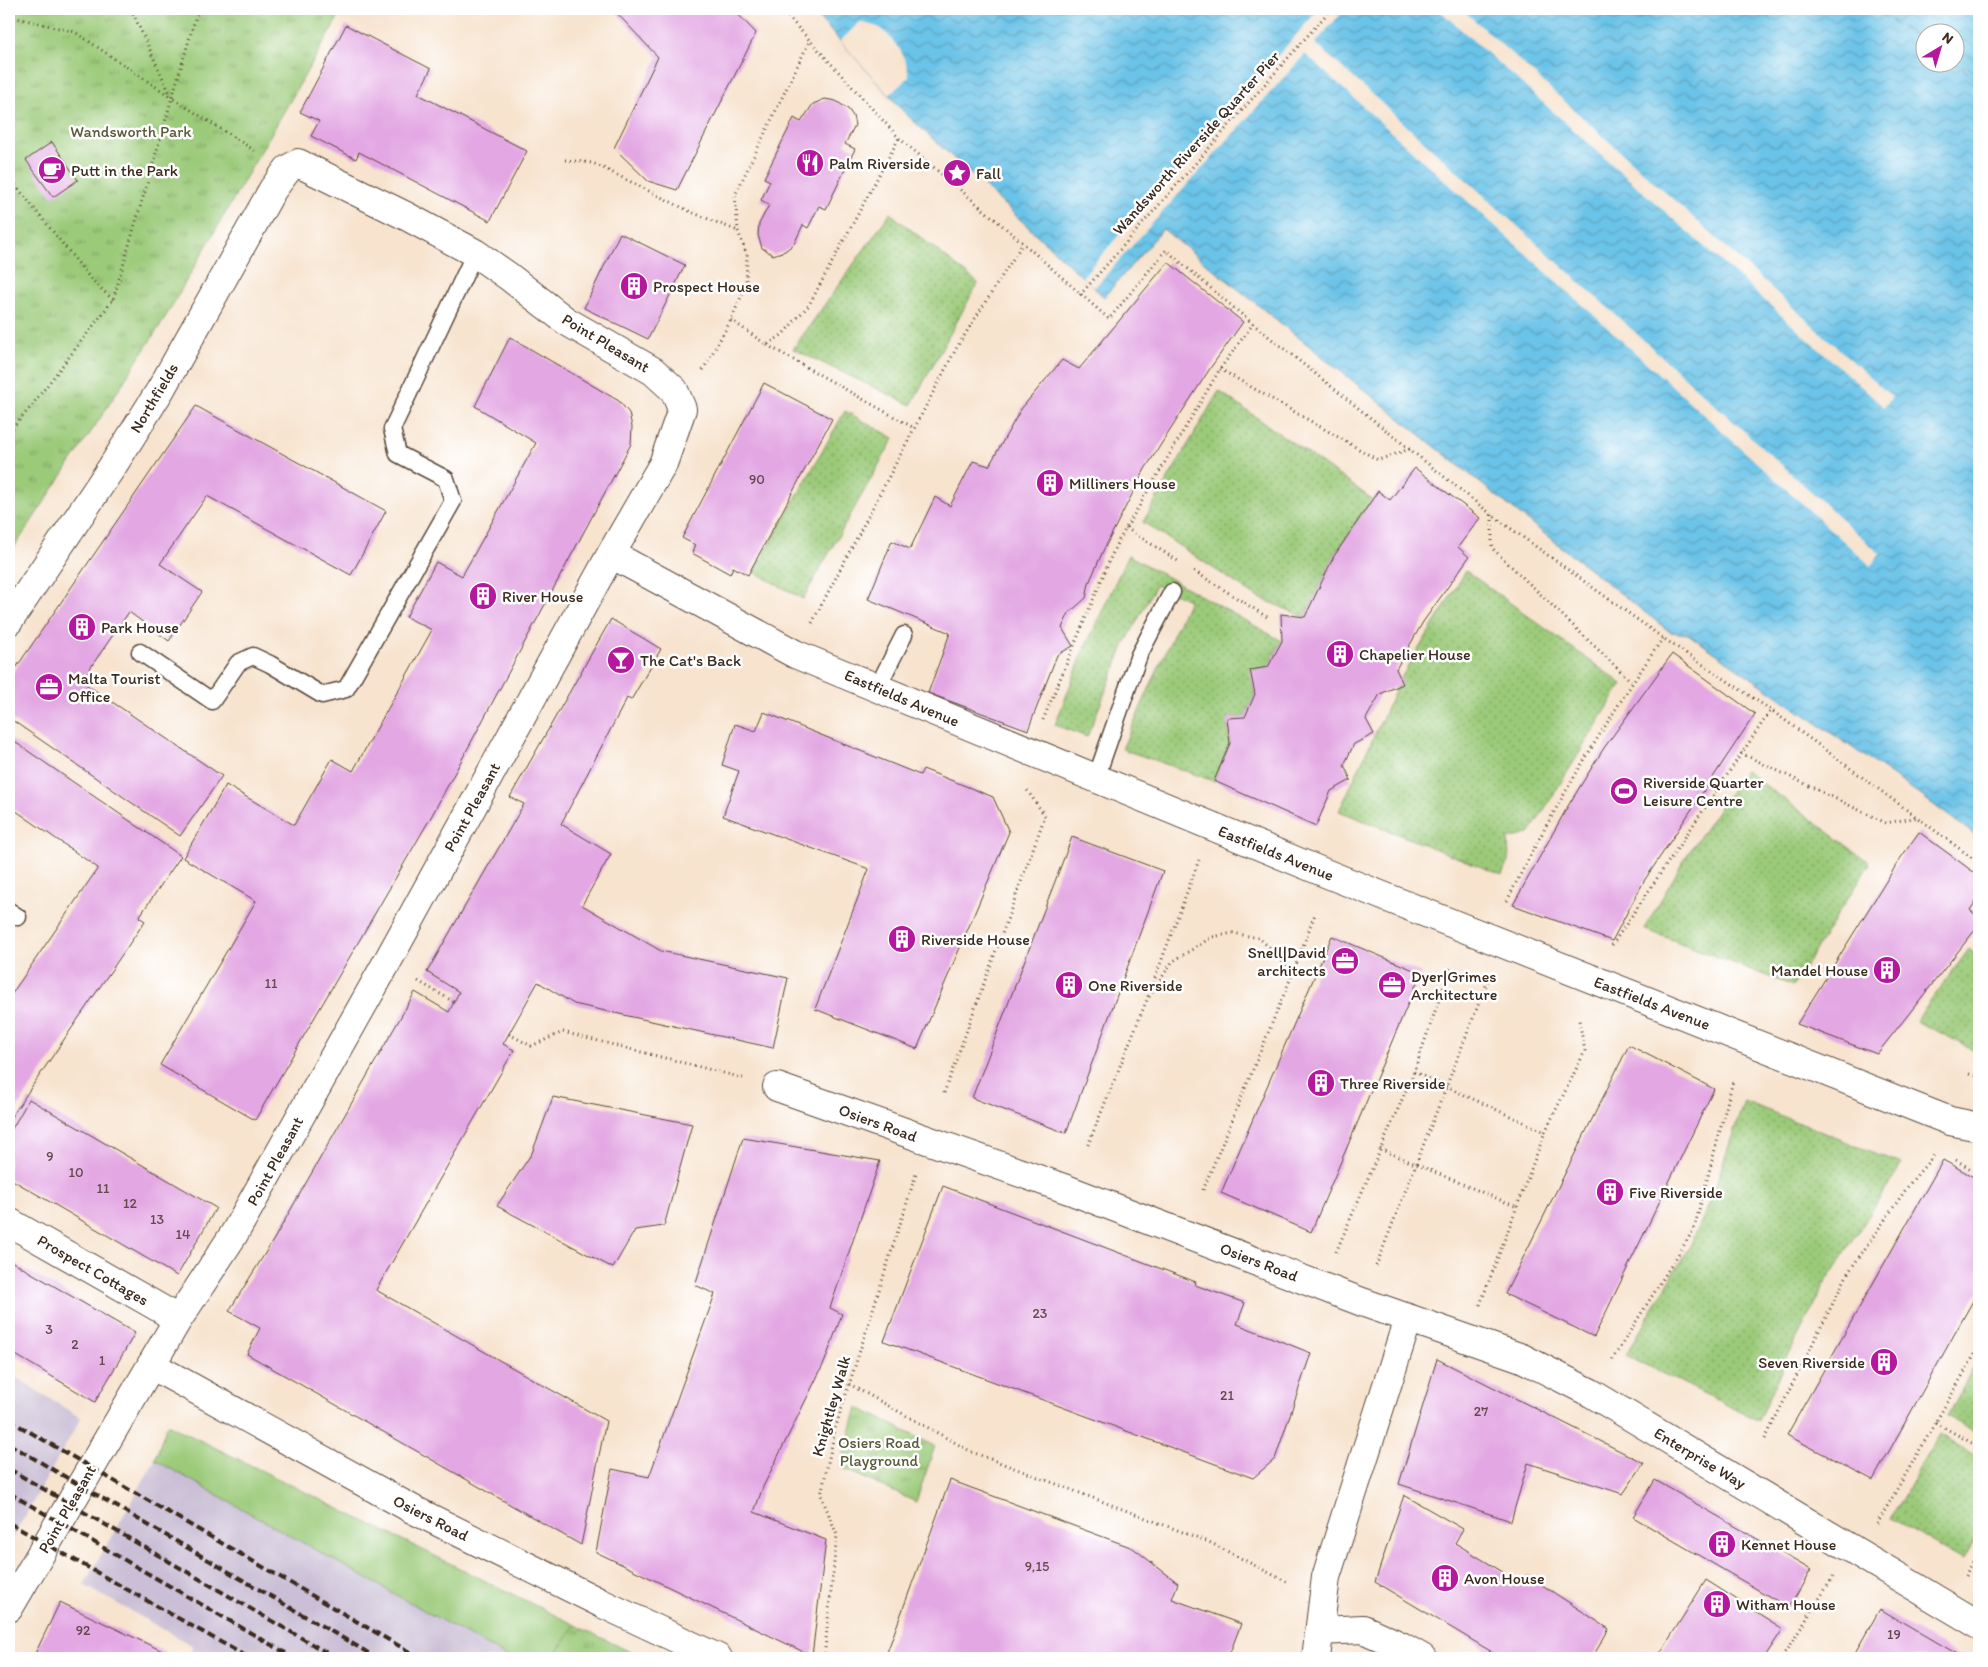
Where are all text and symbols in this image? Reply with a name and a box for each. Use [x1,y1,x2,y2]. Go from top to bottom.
north arrow [1916,22,1966,72]
text: N [1939,29,1957,48]
street label: Wandsworth Riverside Quarter Pier [1108,47,1284,239]
park label: Wandsworth Park [70,122,192,141]
restaurant icon: Palm Riverside [795,148,825,178]
place label: Palm Riverside [829,154,930,173]
cafe icon: Putt in the Park [37,155,67,185]
place icon: Fall [942,158,972,188]
place label: Putt in the Park [71,161,178,180]
place label: Fall [976,164,1002,183]
building icon: Prospect House [619,271,649,301]
place label: Prospect House [653,277,760,296]
street label: Point Pleasant [559,309,653,377]
street label: Northfields [126,360,182,436]
building icon: Milliners House [1035,468,1065,498]
house number: 90 [749,471,765,488]
place label: Milliners House [1069,474,1176,493]
building icon: River House [468,581,498,611]
place label: River House [502,587,583,606]
building icon: Park House [67,612,97,642]
place label: Park House [101,618,179,637]
building icon: Chapelier House [1325,639,1355,669]
bar icon: The Cat's Back [606,645,636,675]
place label: Chapelier House [1359,645,1471,664]
place label: The Cat's Back [640,651,741,670]
street label: Eastfields Avenue [842,665,963,731]
place label: Malta Tourist Office [68,669,160,706]
office icon: Malta Tourist Office [34,672,64,702]
street label: Point Pleasant [440,759,504,855]
place label: Riverside Quarter Leisure Centre [1643,773,1764,810]
sports icon: Riverside Quarter Leisure Centre [1609,776,1639,806]
street label: Eastfields Avenue [1215,821,1337,885]
building icon: Riverside House [887,924,917,954]
place label: Riverside House [921,930,1030,949]
place label: Snell|David architects [1248,943,1326,980]
office icon: Snell|David architects [1330,946,1360,976]
building icon: Mandel House [1872,955,1902,985]
place label: Mandel House [1771,961,1868,980]
place label: Dyer|Grimes Architecture [1411,967,1497,1004]
building icon: One Riverside [1054,970,1084,1000]
office icon: Dyer|Grimes Architecture [1377,970,1407,1000]
street label: Eastfields Avenue [1591,972,1713,1034]
house number: 11 [265,975,278,992]
place label: One Riverside [1088,976,1182,995]
building icon: Three Riverside [1306,1068,1336,1098]
place label: Three Riverside [1340,1074,1446,1093]
street label: Osiers Road [836,1100,920,1146]
street label: Point Pleasant [243,1113,307,1209]
house number: 9 [46,1148,54,1165]
house number: 10 [68,1164,84,1181]
building icon: Five Riverside [1595,1177,1625,1207]
house number: 11 [97,1180,110,1197]
place label: Five Riverside [1629,1183,1723,1202]
house number: 12 [123,1195,138,1212]
house number: 13 [150,1211,164,1228]
house number: 14 [176,1226,191,1243]
street label: Prospect Cottages [34,1231,152,1309]
street label: Osiers Road [1217,1238,1301,1286]
house number: 23 [1033,1305,1048,1322]
house number: 3 [45,1321,53,1338]
house number: 2 [71,1336,79,1353]
building icon: Seven Riverside [1869,1347,1899,1377]
house number: 1 [99,1352,106,1369]
street label: Knightley Walk [808,1353,854,1459]
place label: Seven Riverside [1758,1353,1865,1372]
house number: 21 [1220,1387,1234,1404]
house number: 27 [1474,1403,1488,1420]
street label: Enterprise Way [1651,1423,1750,1493]
park label: Osiers Road Playground [838,1433,920,1470]
street label: Point Pleasant [34,1461,100,1557]
street label: Osiers Road [390,1491,472,1545]
building icon: Kennet House [1707,1529,1737,1559]
place label: Kennet House [1741,1535,1836,1554]
house number: 9,15 [1025,1558,1049,1575]
building icon: Avon House [1430,1563,1460,1593]
place label: Avon House [1464,1569,1545,1588]
building icon: Witham House [1702,1589,1732,1619]
place label: Witham House [1736,1595,1836,1614]
house number: 92 [76,1622,91,1639]
house number: 19 [1887,1626,1901,1643]

